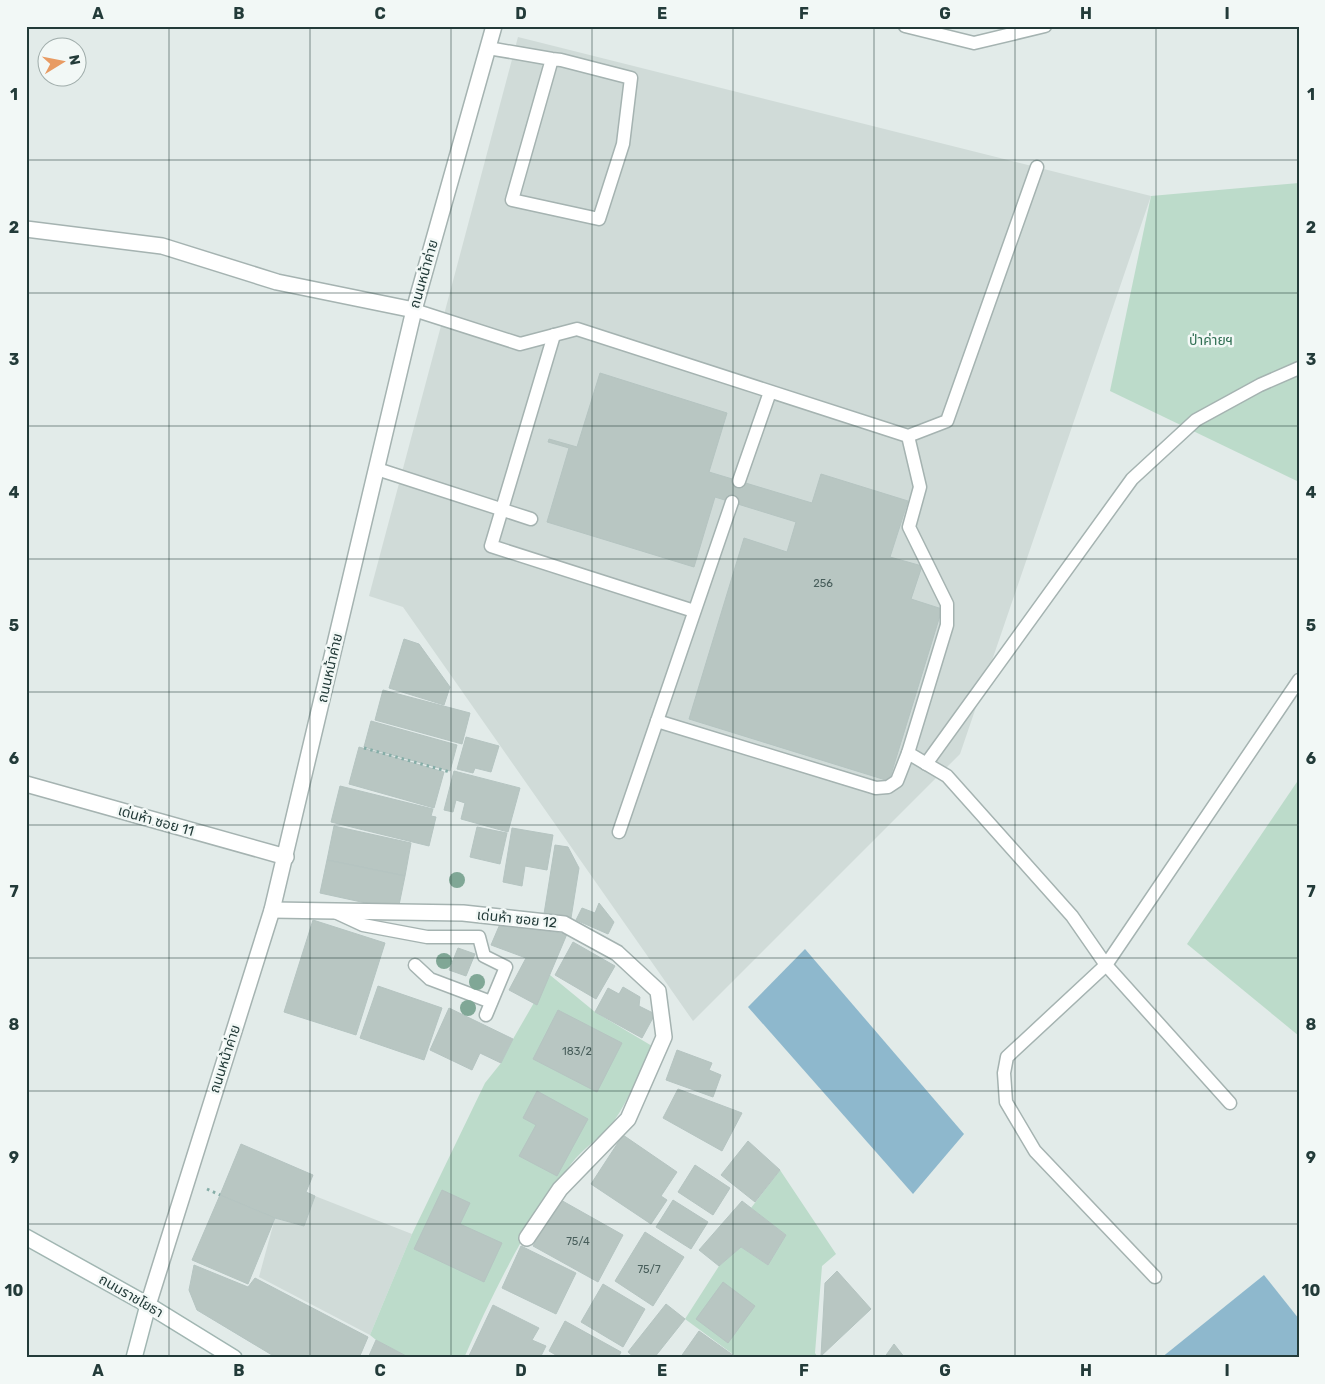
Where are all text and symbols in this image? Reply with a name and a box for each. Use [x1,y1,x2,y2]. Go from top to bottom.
text: A [92,4,104,23]
text: B [233,4,245,23]
text: C [374,4,386,23]
text: D [515,4,527,23]
text: E [657,4,667,23]
text: F [799,4,809,23]
text: G [939,4,951,23]
text: H [1080,4,1092,23]
text: I [1224,4,1230,23]
north arrow [38,38,88,88]
text: N [65,53,84,66]
text: 1 [10,85,18,104]
text: 1 [1307,85,1315,104]
text: 2 [9,218,19,237]
text: 2 [1306,218,1316,237]
street label: ถนนหน้าค่าย [406,238,442,310]
park label: ป่าค่ายฯ [1189,332,1233,349]
text: 3 [9,350,19,369]
text: 3 [1306,350,1316,369]
text: 4 [9,483,20,502]
text: 4 [1306,483,1317,502]
house number: 256 [813,577,833,590]
text: 5 [9,616,19,635]
text: 5 [1306,616,1316,635]
street label: ถนนหน้าค่าย [314,632,346,704]
text: 6 [9,749,19,768]
text: 6 [1306,749,1316,768]
street label: เด่นห้า ซอย 11 [116,802,196,840]
text: 7 [9,882,19,901]
text: 7 [1306,882,1316,901]
street label: เด่นห้า ซอย 12 [476,906,558,932]
text: 8 [9,1015,20,1034]
text: 8 [1306,1015,1317,1034]
street label: ถนนหน้าค่าย [206,1023,244,1095]
house number: 183/2 [562,1045,592,1058]
text: 9 [9,1148,19,1167]
text: 9 [1306,1148,1316,1167]
house number: 75/4 [566,1235,590,1248]
house number: 75/7 [637,1263,661,1276]
street label: ถนนราชโยธา [96,1271,166,1321]
text: 10 [5,1281,24,1300]
text: 10 [1302,1281,1321,1300]
text: A [92,1361,104,1380]
text: B [233,1361,245,1380]
text: C [374,1361,386,1380]
text: D [515,1361,527,1380]
text: E [657,1361,667,1380]
text: F [799,1361,809,1380]
text: G [939,1361,951,1380]
text: H [1080,1361,1092,1380]
text: I [1224,1361,1230,1380]

